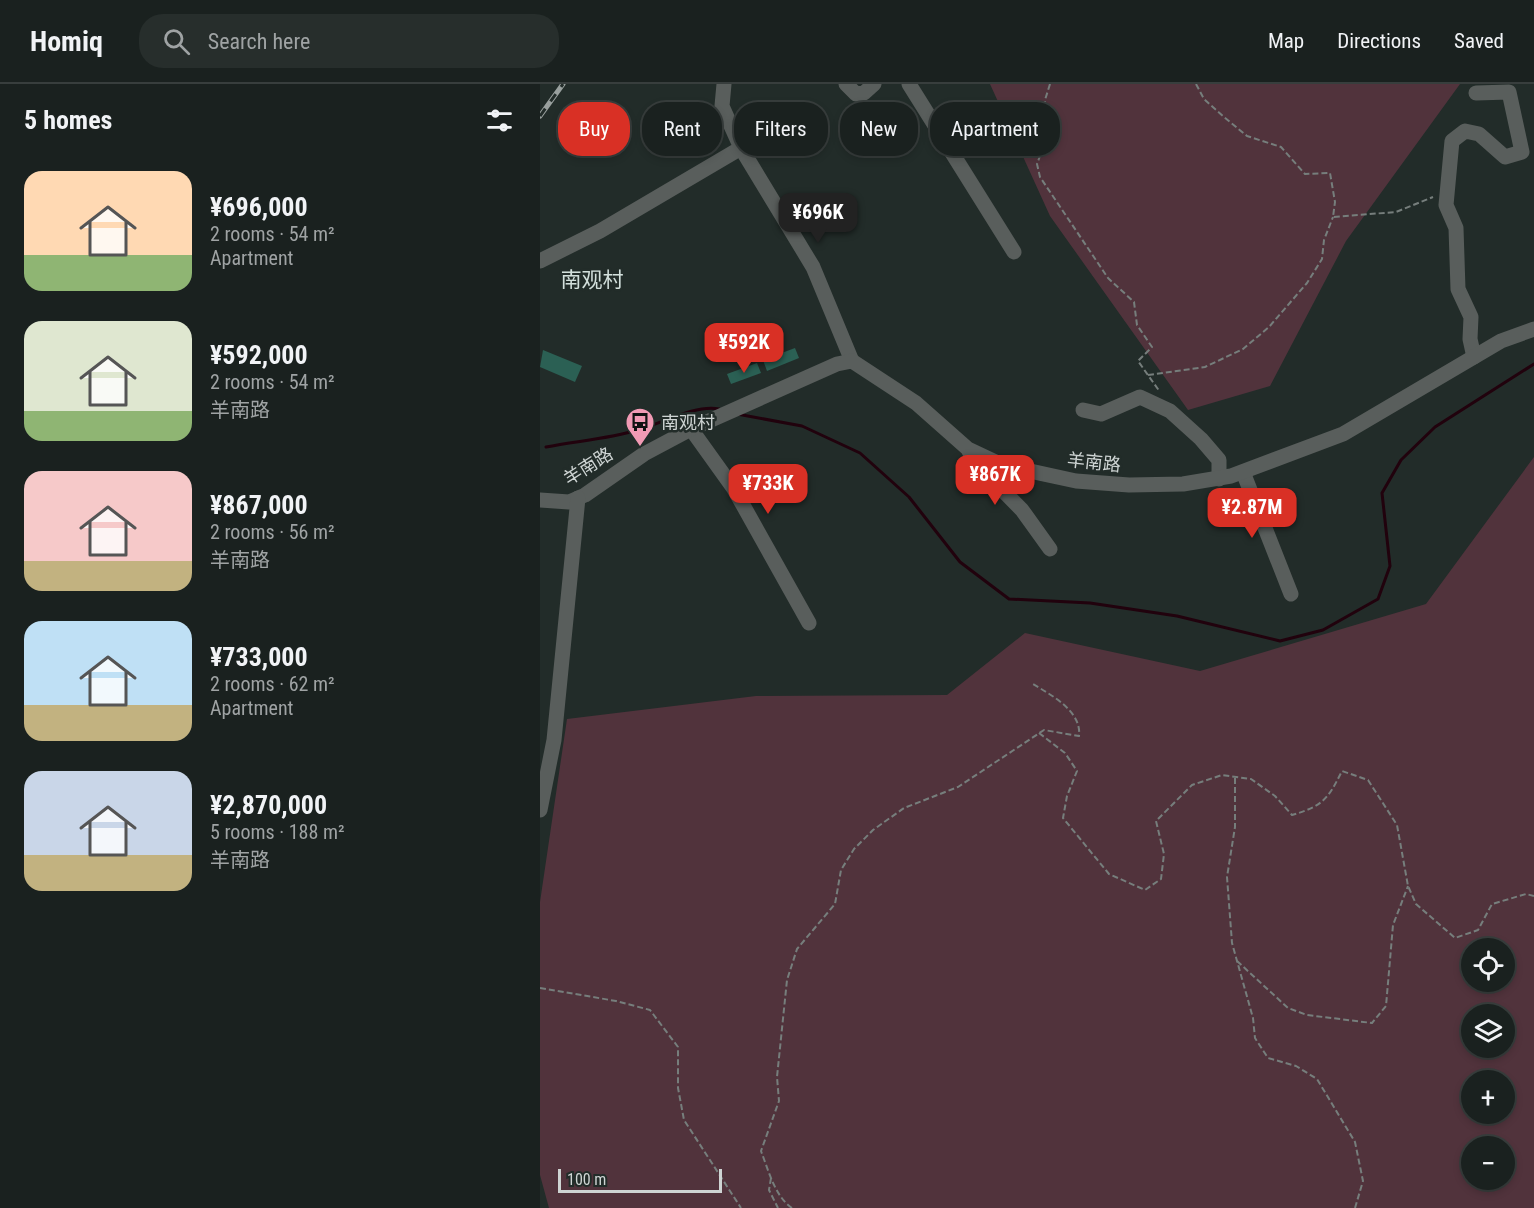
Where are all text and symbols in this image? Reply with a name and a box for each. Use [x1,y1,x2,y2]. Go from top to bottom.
search box [139,14,559,68]
text: Homiq [30,25,103,58]
icon: search [160,25,193,58]
text: Search here [208,29,310,54]
text: Map [1268,29,1304,53]
text: Directions [1337,29,1421,53]
text: Saved [1454,29,1504,53]
chip: Buy [558,102,630,156]
chip: Rent [642,102,722,156]
chip: Filters [734,102,828,156]
chip: New [840,102,918,156]
chip: Apartment [930,102,1060,156]
icon: filters [483,104,516,137]
text: 5 homes [24,105,112,135]
text: ¥696,000 [210,192,308,222]
pin: ¥696K [776,193,860,244]
icon: home [72,195,144,267]
text: ¥696K [793,200,843,224]
text: 2 rooms · 54 m² [210,222,335,246]
text: Apartment [210,246,294,270]
district label: 南观村 [561,268,624,292]
pin: ¥592K [702,323,786,374]
text: ¥592K [719,330,769,354]
text: ¥592,000 [210,340,308,370]
icon: home [72,345,144,417]
text: 2 rooms · 54 m² [210,370,335,394]
text: 羊南路 [210,398,270,422]
bus stop icon: 南观村 [624,406,656,448]
place label: 南观村 [661,412,715,433]
street label: 羊南路 [560,443,616,489]
street label: 羊南路 [1066,449,1122,475]
pin: ¥867K [953,455,1037,506]
text: ¥867K [970,462,1020,486]
pin: ¥733K [726,464,810,515]
text: ¥733K [743,471,793,495]
pin: ¥2.87M [1203,488,1301,539]
text: ¥867,000 [210,490,308,520]
icon: home [72,495,144,567]
text: ¥2.87M [1222,495,1282,519]
text: 2 rooms · 56 m² [210,520,335,544]
text: 羊南路 [210,548,270,572]
text: ¥733,000 [210,642,308,672]
icon: home [72,645,144,717]
text: 2 rooms · 62 m² [210,672,335,696]
text: Apartment [210,696,294,720]
text: ¥2,870,000 [210,790,327,820]
icon: home [72,795,144,867]
text: 5 rooms · 188 m² [210,820,345,844]
text: 羊南路 [210,848,270,872]
map controls [1461,938,1515,1190]
button: locate [1461,938,1515,992]
button: layers [1461,1004,1515,1058]
button: + [1461,1070,1515,1124]
button: − [1461,1136,1515,1190]
scale bar [558,1166,722,1194]
text: 100 m [567,1170,606,1189]

